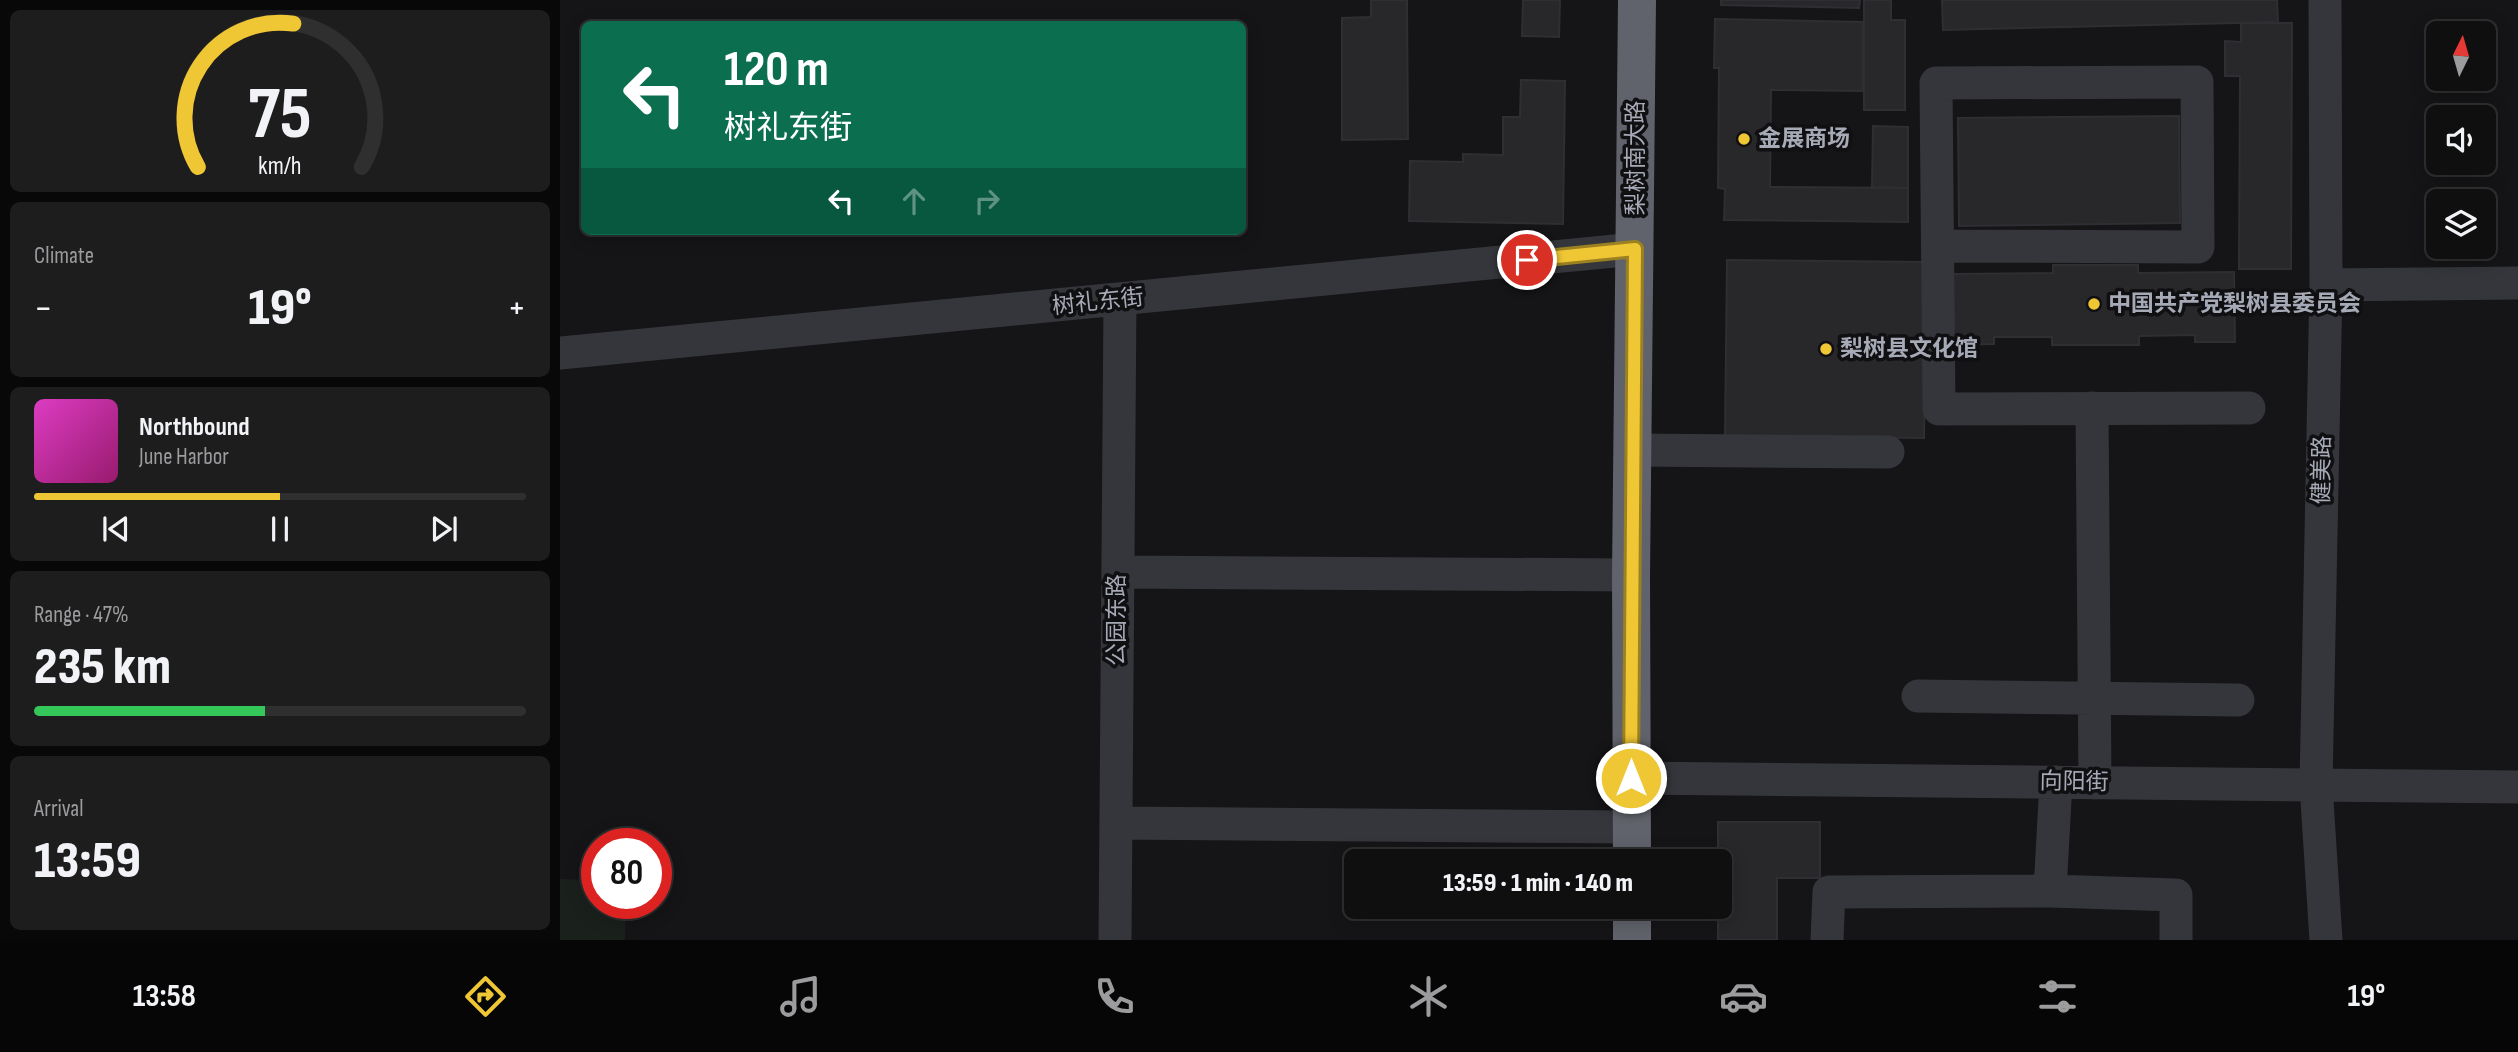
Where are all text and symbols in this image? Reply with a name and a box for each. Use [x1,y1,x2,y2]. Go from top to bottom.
north arrow [2426,21,2496,91]
map controls [2426,21,2496,259]
text: 120 m [724,41,829,100]
icon: left [609,49,700,140]
text: 75 [248,71,312,159]
street label: 梨树南大路 [1622,101,1650,216]
button: sound [2426,105,2496,175]
text: 树礼东街 [724,109,852,148]
place label: 金展商场 [1758,125,1850,153]
marker: 金展商场 [1736,131,1752,147]
text: km/h [258,151,302,182]
icon: left [822,182,860,220]
icon: ahead [895,182,933,220]
icon: right [968,182,1006,220]
button: layers [2426,189,2496,259]
pin [1497,230,1557,290]
icon: arrive [1508,241,1546,279]
text: Climate [34,242,94,270]
text: 19° [248,277,312,340]
street label: 树礼东街 [1051,283,1145,321]
text: − [34,286,53,331]
text: + [507,286,526,331]
place label: 中国共产党梨树县委员会 [2108,290,2361,318]
marker: 中国共产党梨树县委员会 [2086,296,2102,312]
place label: 梨树县文化馆 [1840,335,1978,363]
marker: 梨树县文化馆 [1818,341,1834,357]
text: Northbound [139,412,250,443]
street label: 健美路 [2307,435,2337,505]
text: June Harbor [139,443,229,471]
icon: previous [97,510,135,548]
icon: pause [261,510,299,548]
icon: next [425,510,463,548]
street label: 公园东路 [1103,574,1131,666]
text: Range · 47% [34,601,129,629]
text: 235 km [34,636,171,699]
position arrow [1594,741,1668,815]
street label: 向阳街 [2039,767,2109,797]
text: Arrival [34,795,83,823]
speed limit sign: 80 [581,828,672,919]
text: 13:59 [34,830,141,893]
text: 13:59 · 1 min · 140 m [1443,868,1633,899]
icon: directions [461,972,510,1021]
icon: music [776,972,825,1021]
icon: phone [1090,972,1139,1021]
icon: climate [1404,972,1453,1021]
icon: car [1719,972,1768,1021]
icon: filters [2033,972,2082,1021]
text: 13:58 [133,977,196,1016]
text: 19° [2348,977,2385,1016]

